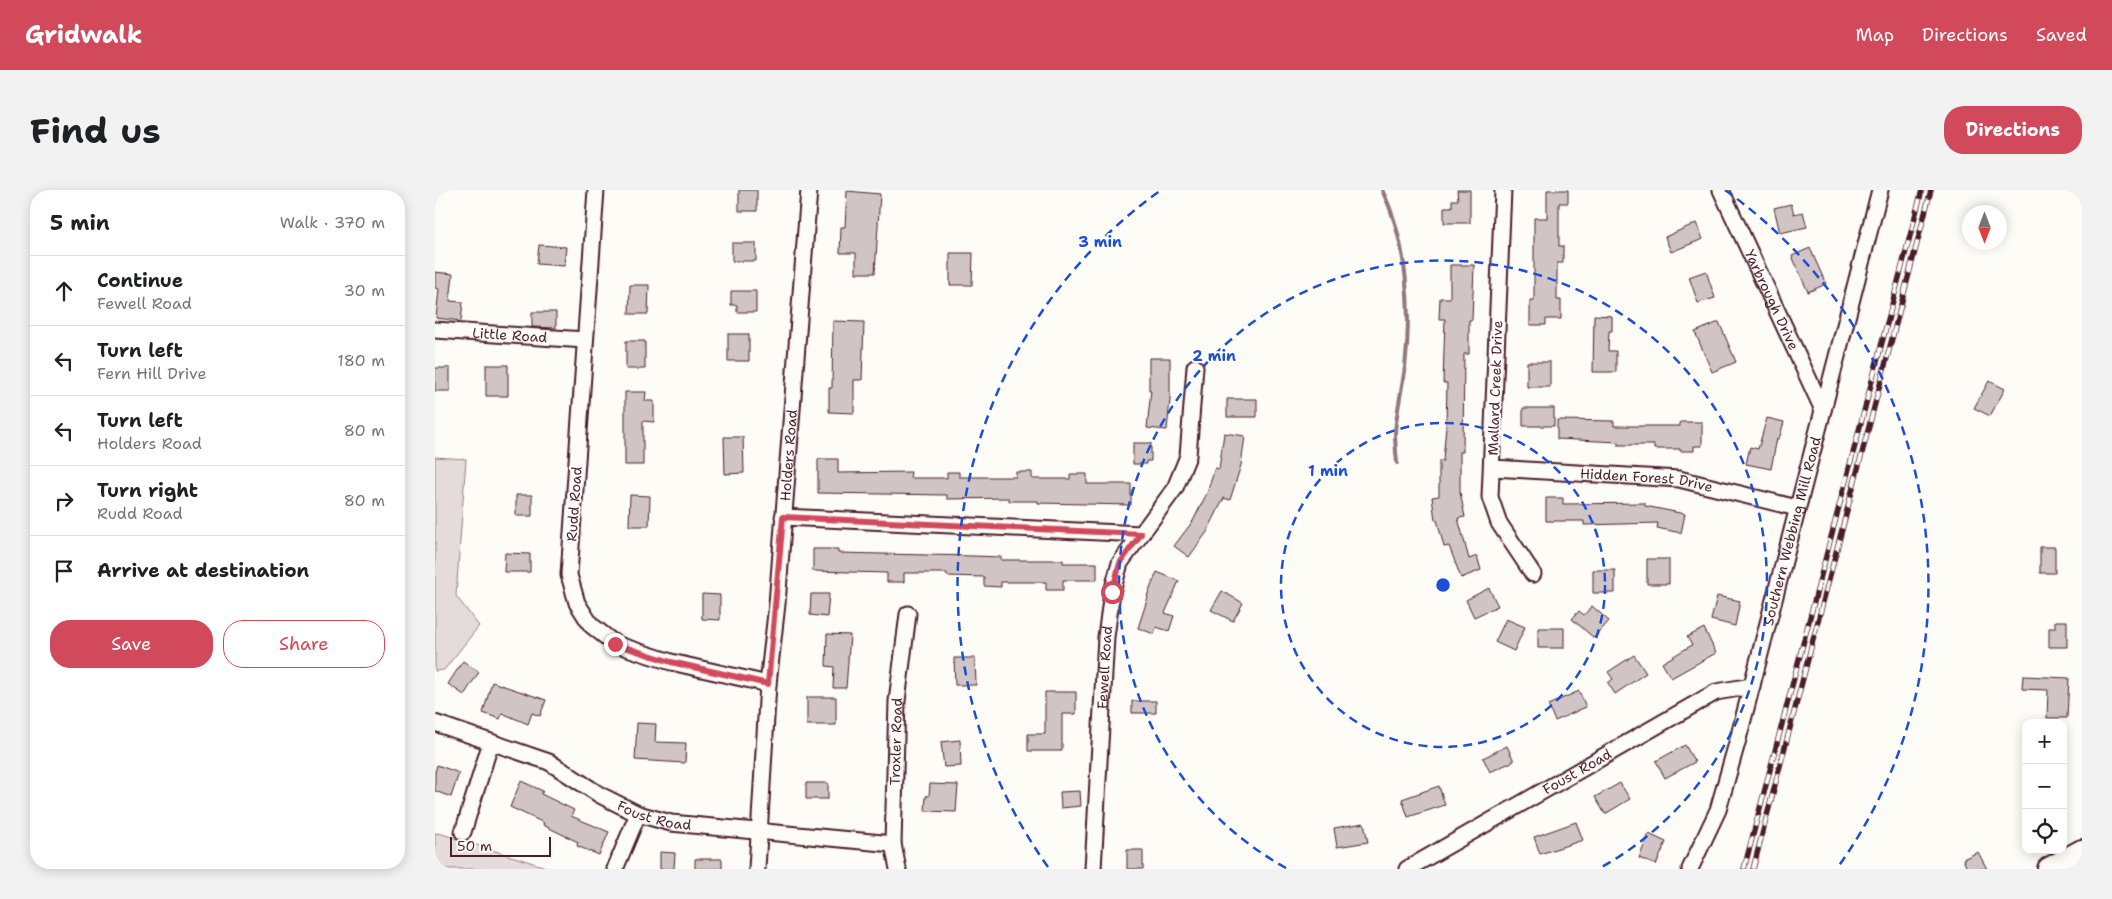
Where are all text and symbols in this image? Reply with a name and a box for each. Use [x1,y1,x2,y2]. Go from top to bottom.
text: Gridwalk [25,19,142,51]
text: Map [1856,23,1894,47]
text: Directions [1922,23,2008,47]
text: Saved [2036,23,2087,47]
button: Directions [1944,106,2082,154]
text: Find us [30,107,161,154]
north arrow [1962,205,2007,250]
text: 5 min [50,209,110,237]
text: Walk · 370 m [280,212,385,233]
text: 3 min [1078,232,1122,252]
street label: Yarbrough Drive [1741,247,1803,353]
text: Continue [97,268,183,293]
icon: ahead [50,277,78,305]
text: 30 m [344,280,385,301]
text: Fewell Road [97,293,192,314]
street label: Mallard Creek Drive [1484,320,1506,456]
street label: Little Road [472,324,548,346]
text: Turn left [97,338,183,363]
text: 2 min [1192,346,1236,366]
icon: left [50,347,78,375]
text: 180 m [337,350,385,371]
text: Fern Hill Drive [97,363,206,384]
text: Turn left [97,408,183,433]
street label: Holders Road [776,409,801,502]
icon: left [50,417,78,445]
text: 80 m [344,420,385,441]
text: Holders Road [97,433,202,454]
street label: Southern Webbing Mill Road [1759,435,1825,627]
text: 1 min [1308,461,1348,481]
street label: Hidden Forest Drive [1579,464,1715,496]
street label: Rudd Road [562,466,586,542]
text: Turn right [97,478,198,503]
icon: right [50,487,78,515]
text: 80 m [344,490,385,511]
text: Rudd Road [97,503,183,524]
icon: arrive [50,557,78,585]
text: Arrive at destination [97,558,309,583]
centre of rings [1434,576,1452,594]
route start [1101,581,1124,604]
button: Save [50,620,213,668]
button: Share [223,620,385,668]
street label: Fewell Road [1093,625,1116,709]
route end [604,633,627,656]
street label: Troxler Road [886,697,906,786]
map controls [2022,719,2067,854]
button: + [2022,719,2067,764]
street label: Foust Road [1539,745,1615,798]
button: − [2022,764,2067,809]
street label: Foust Road [614,796,692,834]
button: locate [2022,809,2067,854]
scale bar [450,834,551,857]
text: 50 m [457,837,492,855]

